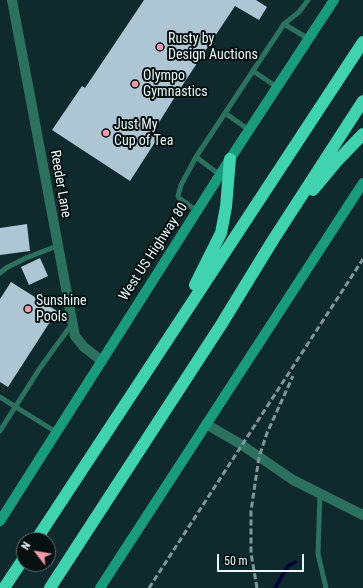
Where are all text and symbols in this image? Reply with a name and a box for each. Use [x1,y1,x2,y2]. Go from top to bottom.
place label: Rusty by Design Auctions [168,31,258,64]
marker: Rusty by Design Auctions [155,42,165,52]
place label: Olympo Gymnastics [143,68,208,100]
marker: Olympo Gymnastics [130,79,140,89]
place label: Just My Cup of Tea [114,117,173,150]
marker: Just My Cup of Tea [101,128,111,138]
street label: Reeder Lane [46,149,74,219]
street label: West US Highway 80 [116,200,192,304]
place label: Sunshine Pools [36,293,87,326]
marker: Sunshine Pools [23,304,33,314]
north arrow [16,532,56,572]
text: N [19,540,33,552]
scale bar [219,546,306,572]
text: 50 m [224,554,248,568]

